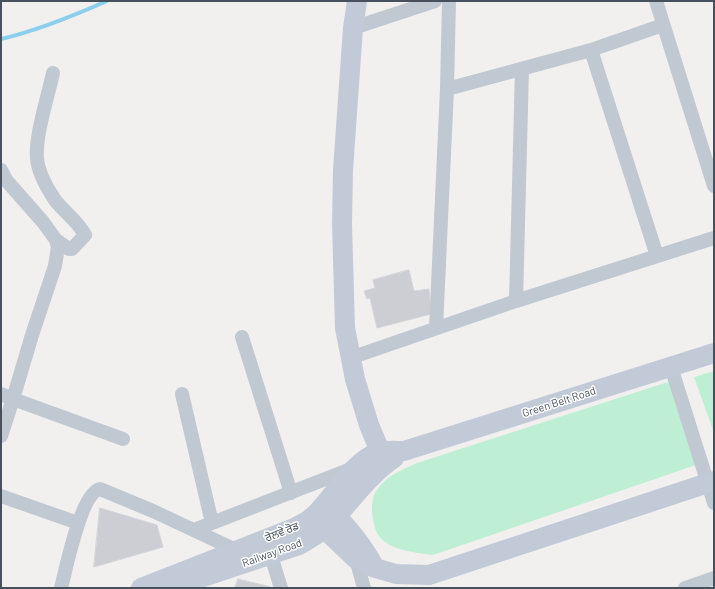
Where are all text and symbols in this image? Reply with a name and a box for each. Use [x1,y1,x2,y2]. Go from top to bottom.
street label: Green Belt Road [521,384,597,420]
street label: ਰੇਲਵੇ ਰੋਡ [263,519,301,545]
street label: Railway Road [240,536,304,570]

